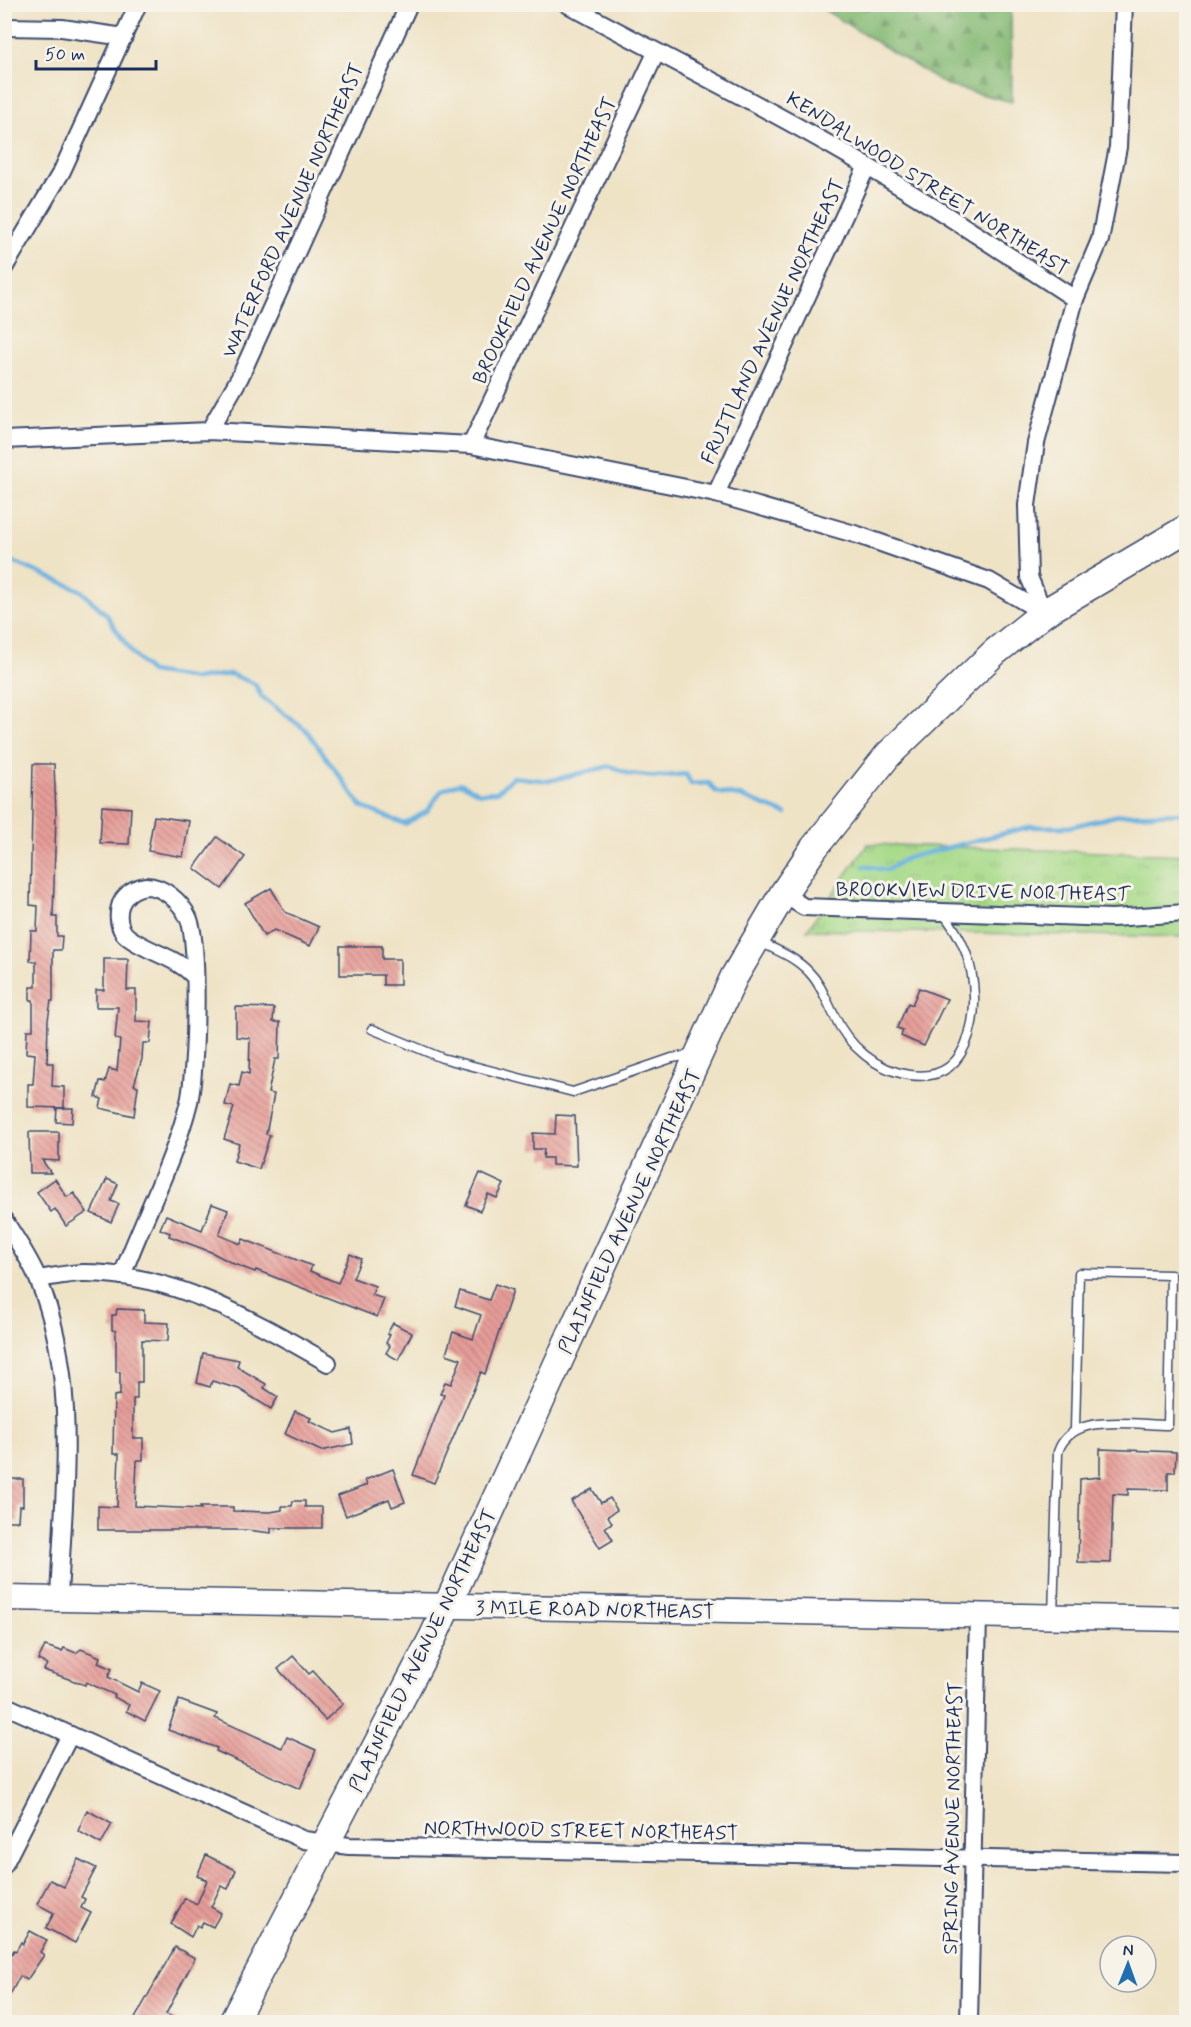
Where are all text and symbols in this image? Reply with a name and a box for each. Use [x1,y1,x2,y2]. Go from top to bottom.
scale bar [36,33,156,71]
text: 50 m [45,43,85,67]
street label: WATERFORD AVENUE NORTHEAST [216,59,371,362]
street label: KENDALWOOD STREET NORTHEAST [781,86,1074,283]
street label: BROOKFIELD AVENUE NORTHEAST [467,93,624,389]
street label: FRUITLAND AVENUE NORTHEAST [695,174,852,469]
street label: BROOKVIEW DRIVE NORTHEAST [835,876,1132,909]
street label: PLAINFIELD AVENUE NORTHEAST [552,1065,708,1359]
street label: PLAINFIELD AVENUE NORTHEAST [343,1505,504,1797]
street label: 3 MILE ROAD NORTHEAST [475,1595,715,1626]
street label: SPRING AVENUE NORTHEAST [938,1681,969,1955]
street label: NORTHWOOD STREET NORTHEAST [424,1815,738,1848]
north arrow [1098,1934,1158,1994]
text: N [1123,1940,1134,1961]

